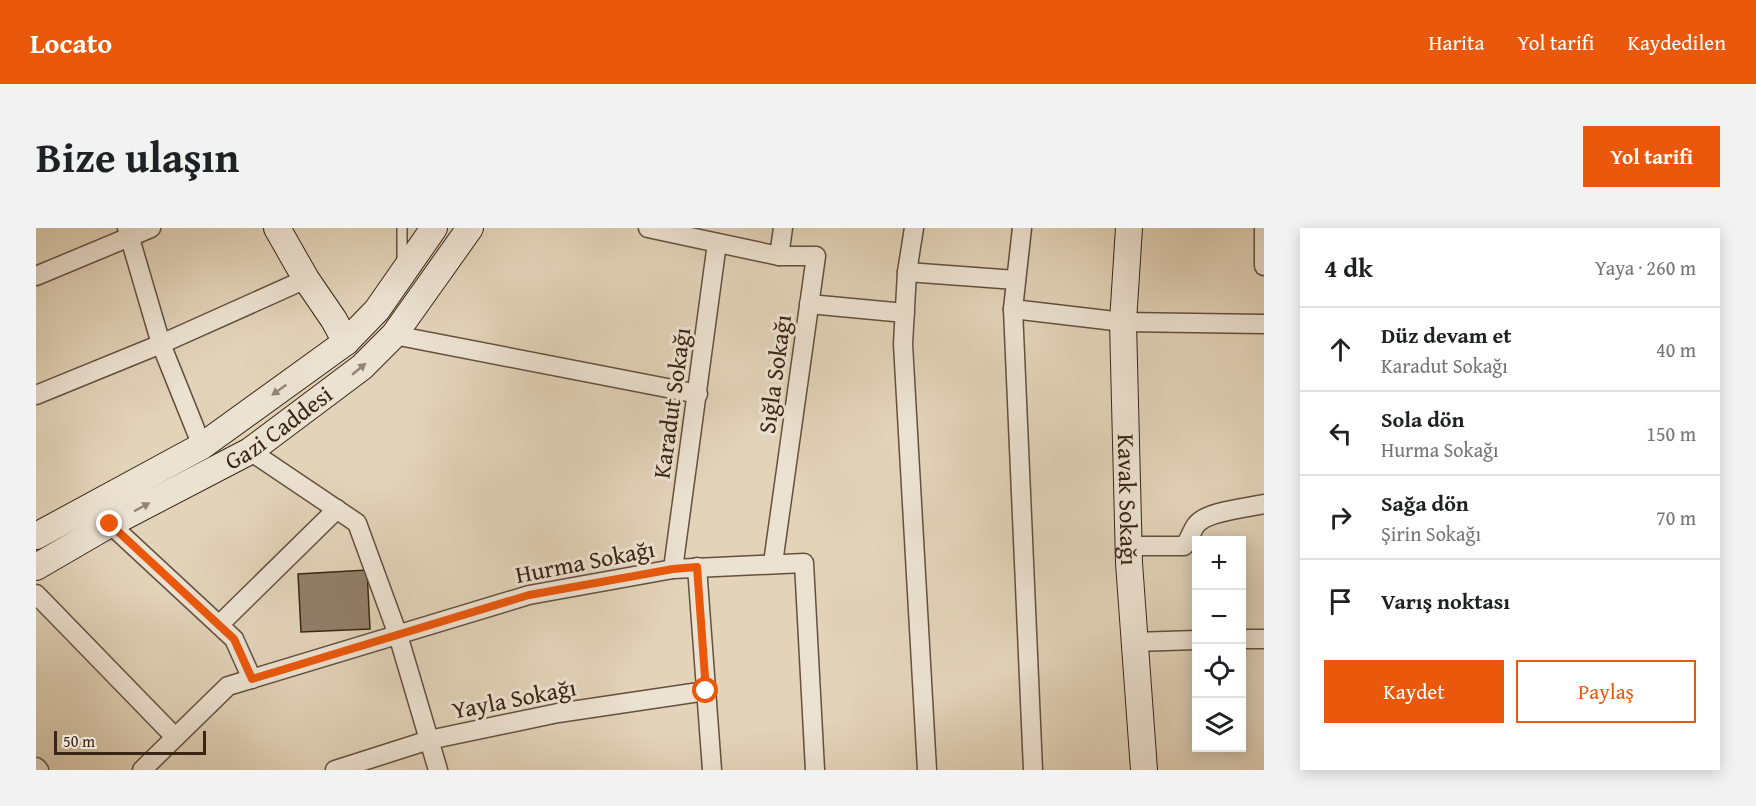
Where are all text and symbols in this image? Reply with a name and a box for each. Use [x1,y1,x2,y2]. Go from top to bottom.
text: Locato [30,22,112,63]
text: Harita [1429,27,1484,58]
text: Yol tarifi [1517,27,1594,58]
text: Kaydedilen [1627,27,1726,58]
text: Bize ulaşın [36,126,239,187]
button: Yol tarifi [1583,126,1720,187]
text: 4 dk [1324,248,1373,287]
text: Yaya · 260 m [1595,253,1696,282]
street label: Sığla Sokağı [749,312,800,436]
text: Düz devam et [1381,319,1512,351]
street label: Karadut Sokağı [644,325,699,481]
icon: ahead [1324,333,1357,366]
text: 40 m [1656,335,1696,364]
text: Karadut Sokağı [1381,351,1508,380]
one-way arrow [351,363,366,376]
street label: Gazi Caddesi [218,377,340,478]
one-way arrow [272,384,288,396]
text: Sola dön [1381,403,1465,435]
icon: left [1324,417,1357,450]
text: 150 m [1646,419,1696,448]
street label: Kavak Sokağı [1109,433,1147,566]
text: Hurma Sokağı [1381,435,1499,464]
text: Sağa dön [1381,487,1469,519]
icon: right [1324,501,1357,534]
one-way arrow [133,503,151,513]
text: 70 m [1656,503,1696,532]
route end [96,510,122,536]
text: Şirin Sokağı [1381,519,1481,548]
street label: Hurma Sokağı [512,531,658,592]
map controls [1192,536,1246,752]
button: + [1192,536,1246,590]
icon: arrive [1324,585,1357,618]
text: Varış noktası [1381,585,1510,617]
button: − [1192,590,1246,644]
button: locate [1192,644,1246,698]
button: Kaydet [1324,660,1504,723]
button: Paylaş [1516,660,1696,723]
street label: Yayla Sokağı [449,669,579,728]
route start [692,677,718,703]
button: layers [1192,698,1246,752]
scale bar [54,728,206,756]
text: 50 m [63,729,95,753]

